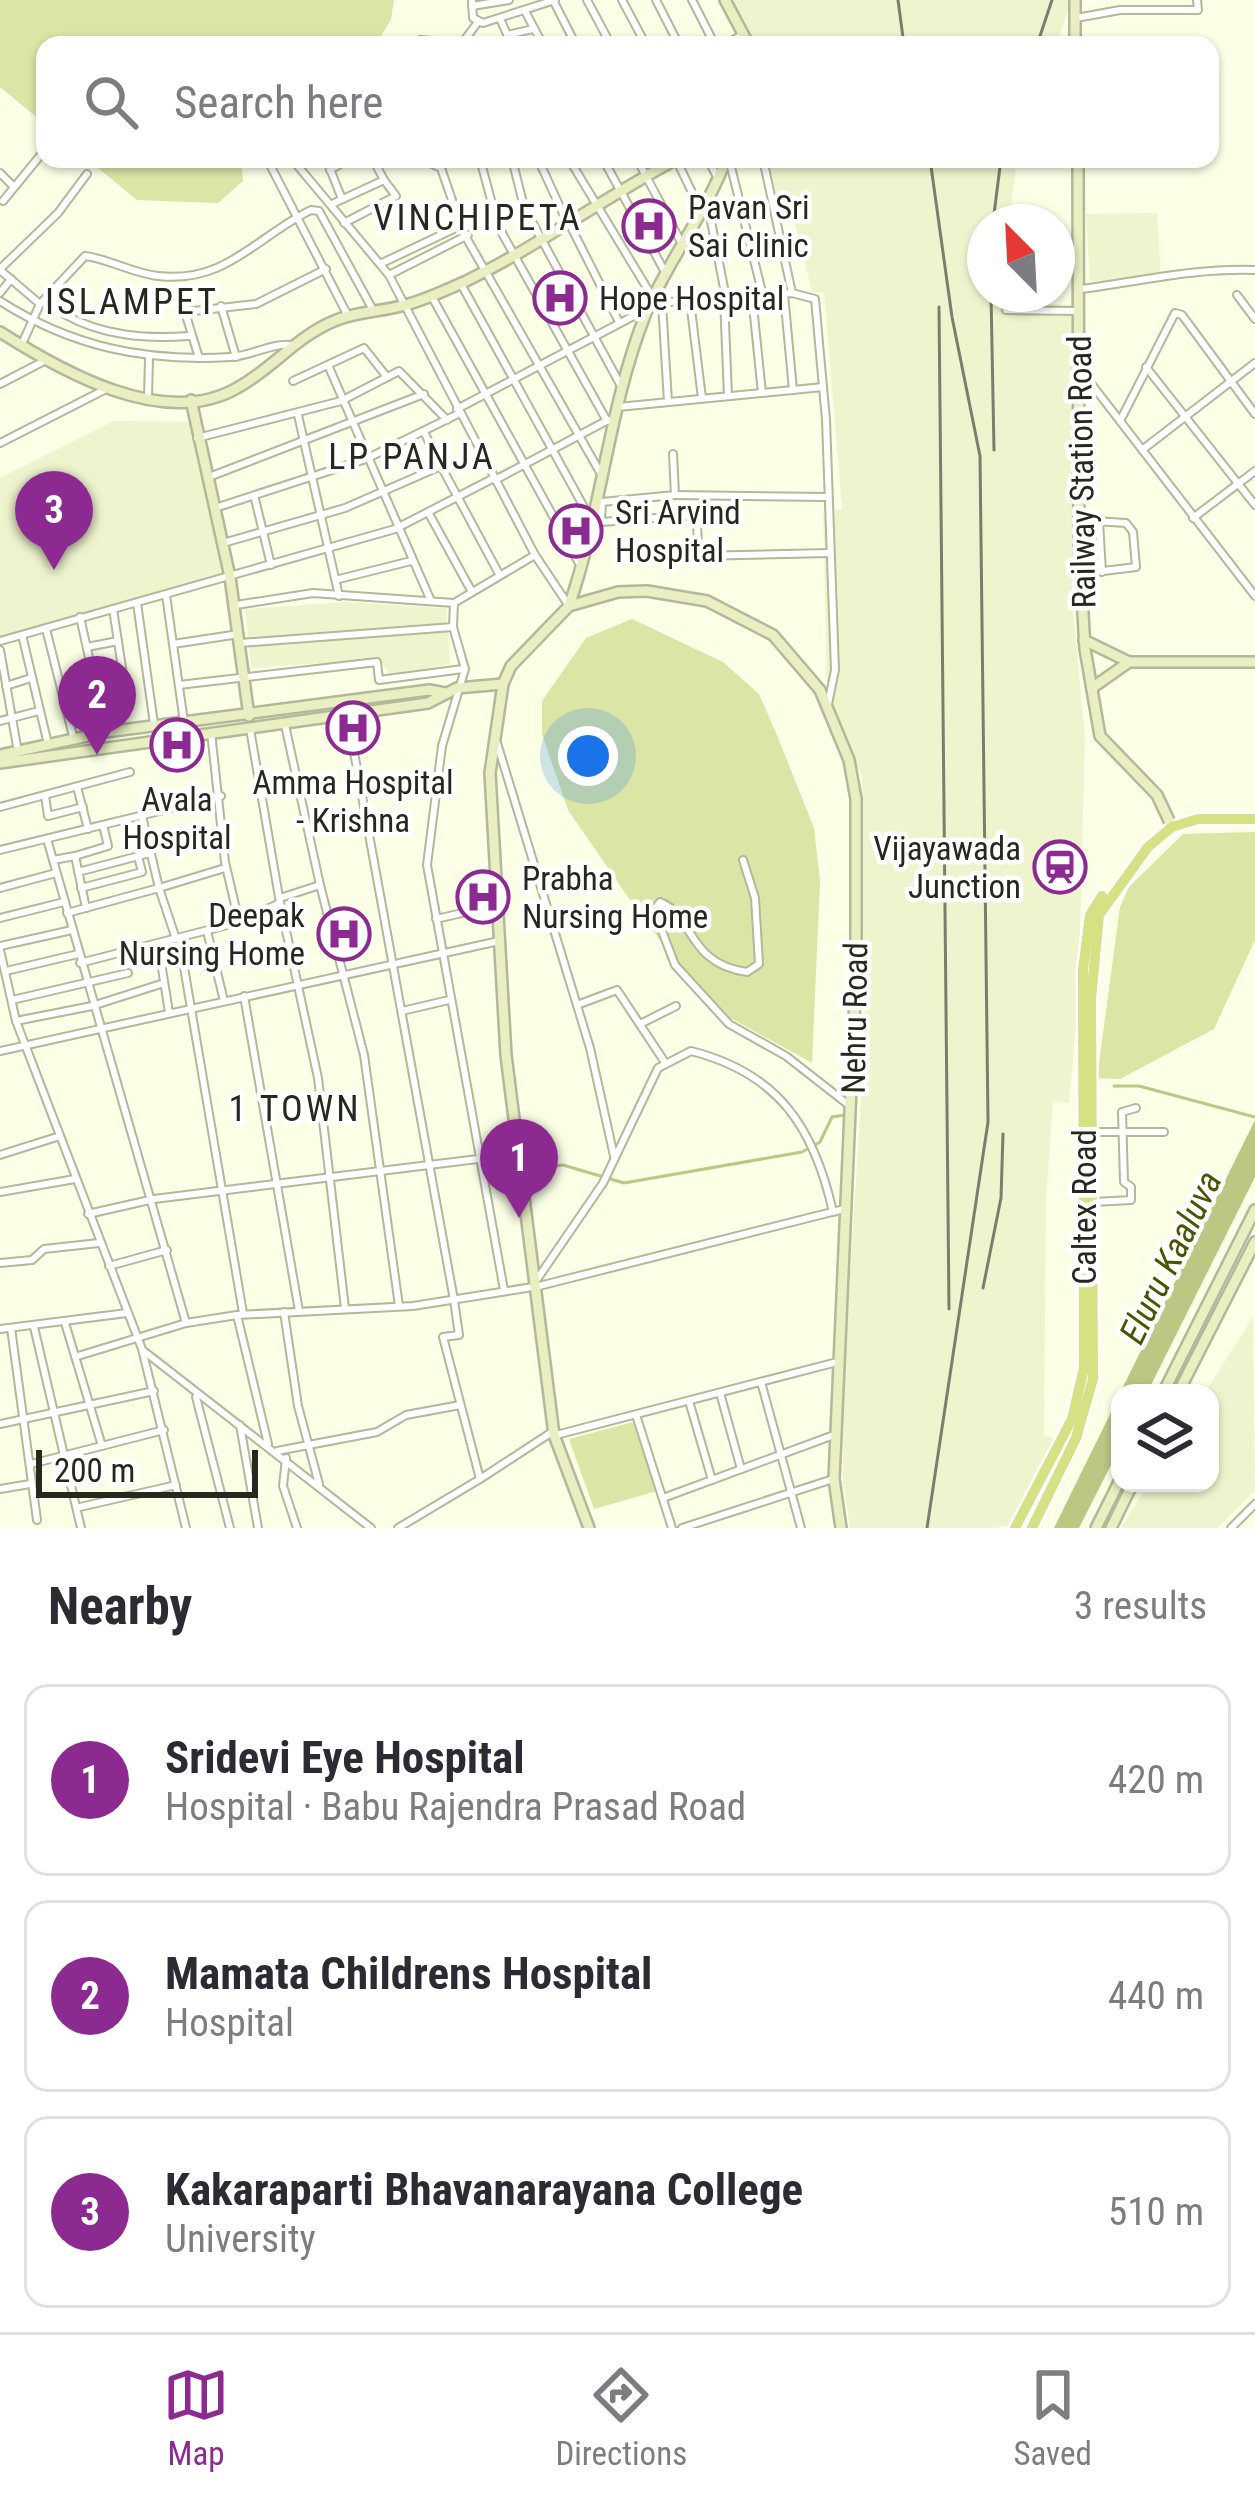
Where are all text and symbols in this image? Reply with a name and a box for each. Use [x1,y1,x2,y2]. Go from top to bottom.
search box [36,36,1219,168]
icon: search [78,69,144,135]
text: Search here [174,76,383,129]
place label: Pavan Sri Sai Clinic [688,188,810,265]
district label: VINCHIPETA [373,197,583,239]
hospital icon: Pavan Sri Sai Clinic [621,198,677,254]
north arrow [967,204,1075,312]
hospital icon: Hope Hospital [532,270,588,326]
place label: Hope Hospital [599,279,784,318]
district label: ISLAMPET [45,281,219,323]
street label: Railway Station Road [1060,335,1103,609]
district label: LP PANJA [328,436,496,478]
pin: 3 [15,471,93,570]
place label: Sri Arvind Hospital [615,493,741,570]
hospital icon: Sri Arvind Hospital [548,503,604,559]
pin: 2 [58,656,136,755]
hospital icon: Amma Hospital - Krishna [325,700,381,756]
hospital icon: Avala Hospital [149,717,205,773]
your location [558,726,618,786]
place label: Amma Hospital - Krishna [252,763,454,840]
place label: Avala Hospital [122,780,232,857]
place label: Vijayawada Junction [873,829,1021,906]
station icon: Vijayawada Junction [1032,839,1088,895]
place label: Prabha Nursing Home [522,859,708,936]
hospital icon: Prabha Nursing Home [455,869,511,925]
place label: Deepak Nursing Home [119,896,305,973]
hospital icon: Deepak Nursing Home [316,906,372,962]
street label: Nehru Road [834,942,875,1094]
district label: 1 TOWN [229,1088,361,1130]
pin: 1 [480,1119,558,1218]
street label: Caltex Road [1065,1129,1104,1285]
water label: Eluru Kaaluva [1111,1164,1231,1351]
map controls [1111,1384,1219,1492]
button: layers [1111,1384,1219,1492]
scale bar [36,1444,258,1497]
text: 200 m [54,1451,135,1490]
text: Nearby [48,1577,192,1636]
text: 3 results [1074,1583,1207,1629]
text: Sridevi Eye Hospital [165,1731,525,1784]
text: 1 [80,1757,100,1803]
text: 420 m [1108,1757,1204,1803]
text: Hospital · Babu Rajendra Prasad Road [165,1784,746,1830]
text: Mamata Childrens Hospital [165,1947,652,2000]
text: 2 [80,1973,100,2019]
text: 440 m [1108,1973,1204,2019]
text: Hospital [165,2000,294,2046]
text: Kakaraparti Bhavanarayana College [165,2163,803,2216]
text: 3 [80,2189,100,2235]
text: 510 m [1108,2189,1204,2235]
text: University [165,2216,316,2262]
tab: Map [163,2362,229,2473]
tab: Directions [555,2362,687,2473]
tab: Saved [1013,2362,1092,2473]

